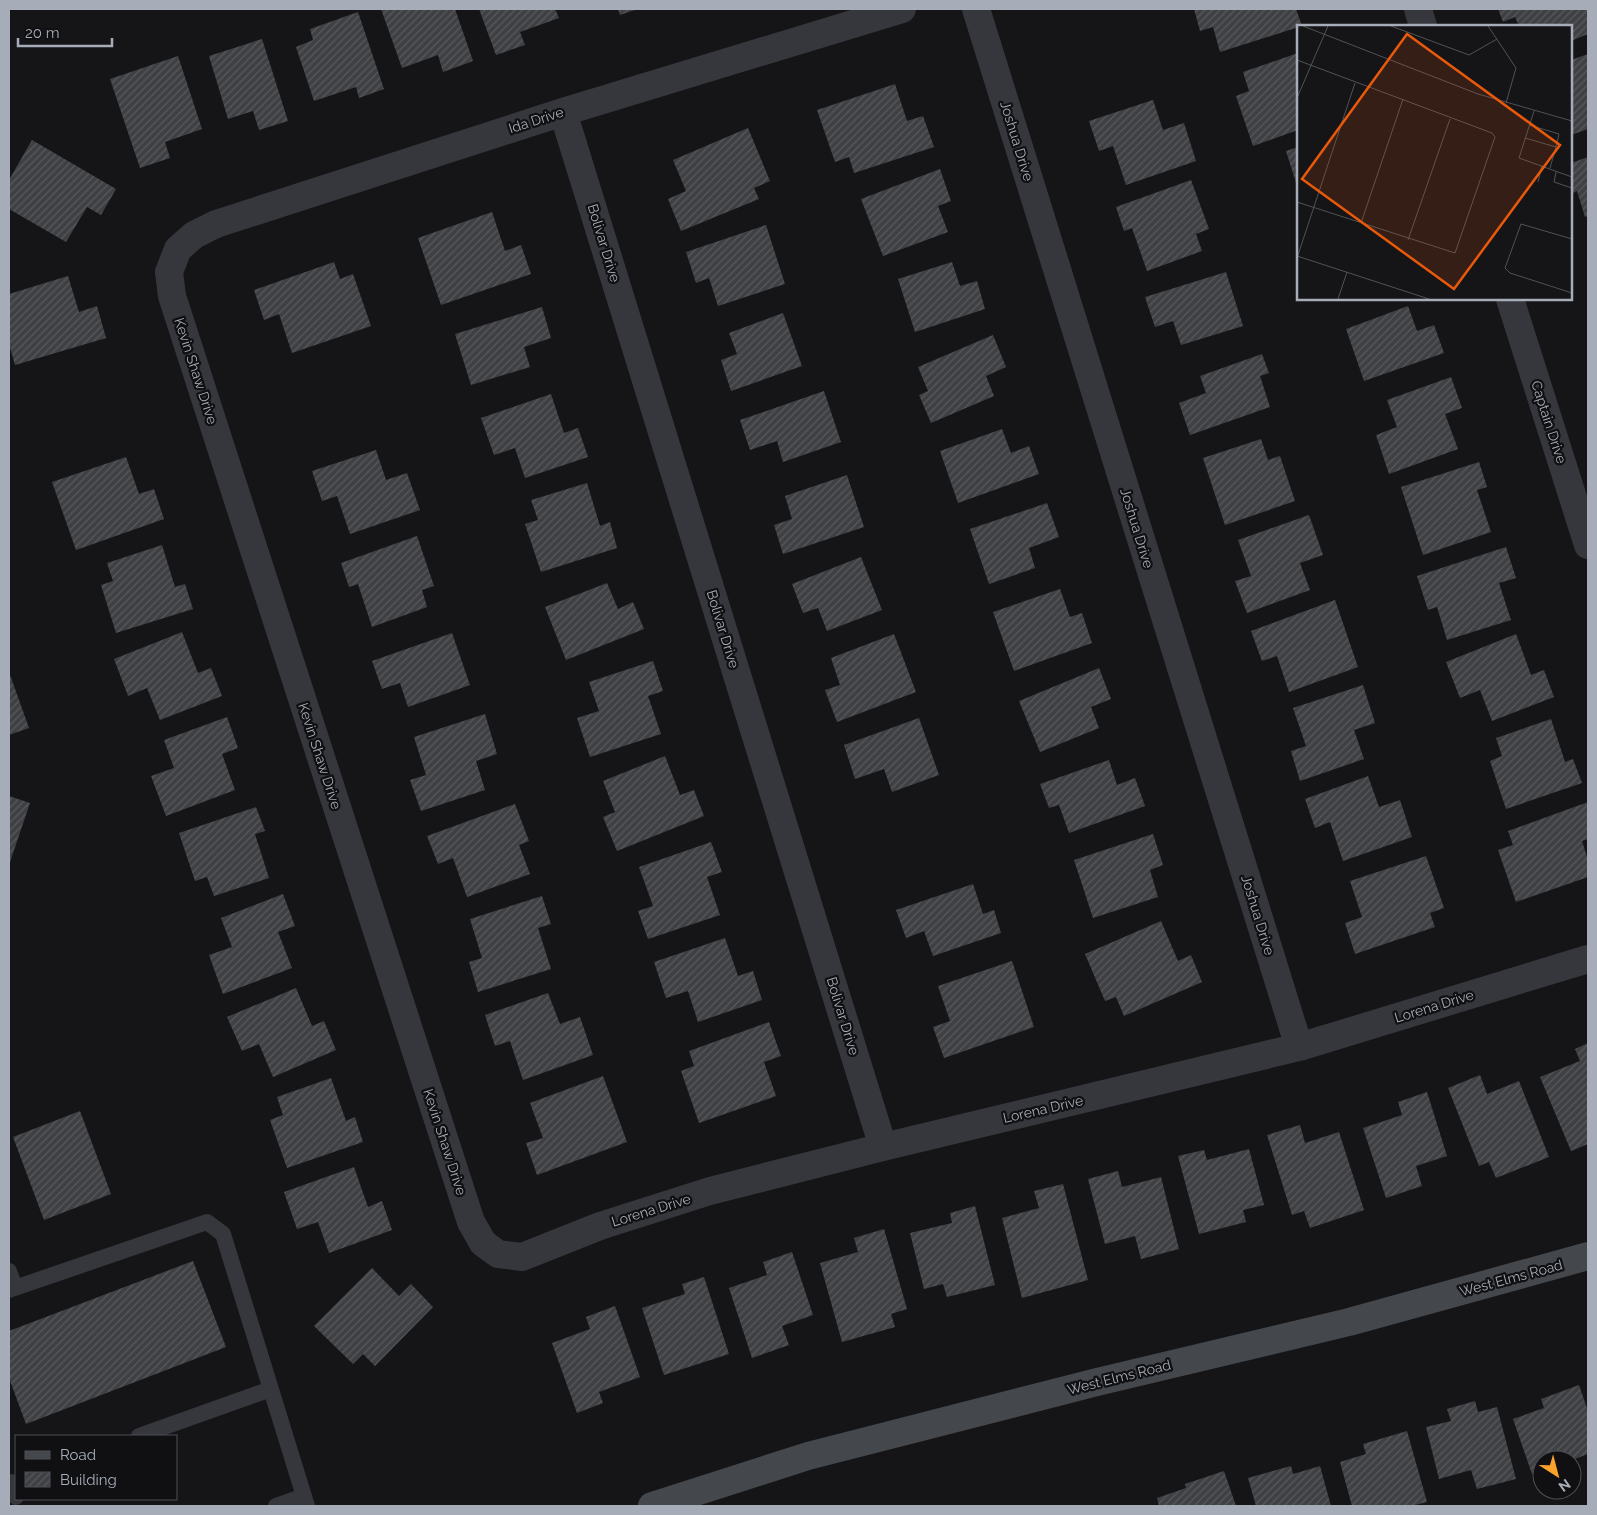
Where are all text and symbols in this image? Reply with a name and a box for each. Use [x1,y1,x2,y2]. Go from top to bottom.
scale bar [18,15,111,47]
text: 20 m [25,24,60,42]
inset map [1297,25,1572,300]
street label: Joshua Drive [997,99,1037,183]
street label: Ida Drive [507,104,565,136]
street label: Bolivar Drive [585,202,623,284]
street label: Kevin Shaw Drive [171,316,221,426]
street label: Captain Drive [1528,378,1570,466]
street label: Joshua Drive [1117,486,1157,570]
street label: Bolivar Drive [704,588,742,670]
street label: Kevin Shaw Drive [295,701,345,811]
street label: Joshua Drive [1238,873,1278,957]
street label: Bolivar Drive [824,975,862,1057]
street label: Lorena Drive [1392,986,1476,1026]
street label: Kevin Shaw Drive [420,1087,470,1197]
street label: Lorena Drive [1001,1092,1085,1126]
street label: Lorena Drive [609,1190,693,1230]
street label: West Elms Road [1458,1257,1564,1299]
street label: West Elms Road [1066,1356,1172,1398]
legend [15,1435,178,1500]
text: Road [60,1446,96,1464]
north arrow [1532,1450,1582,1500]
text: Building [60,1471,117,1489]
text: N [1556,1476,1574,1495]

